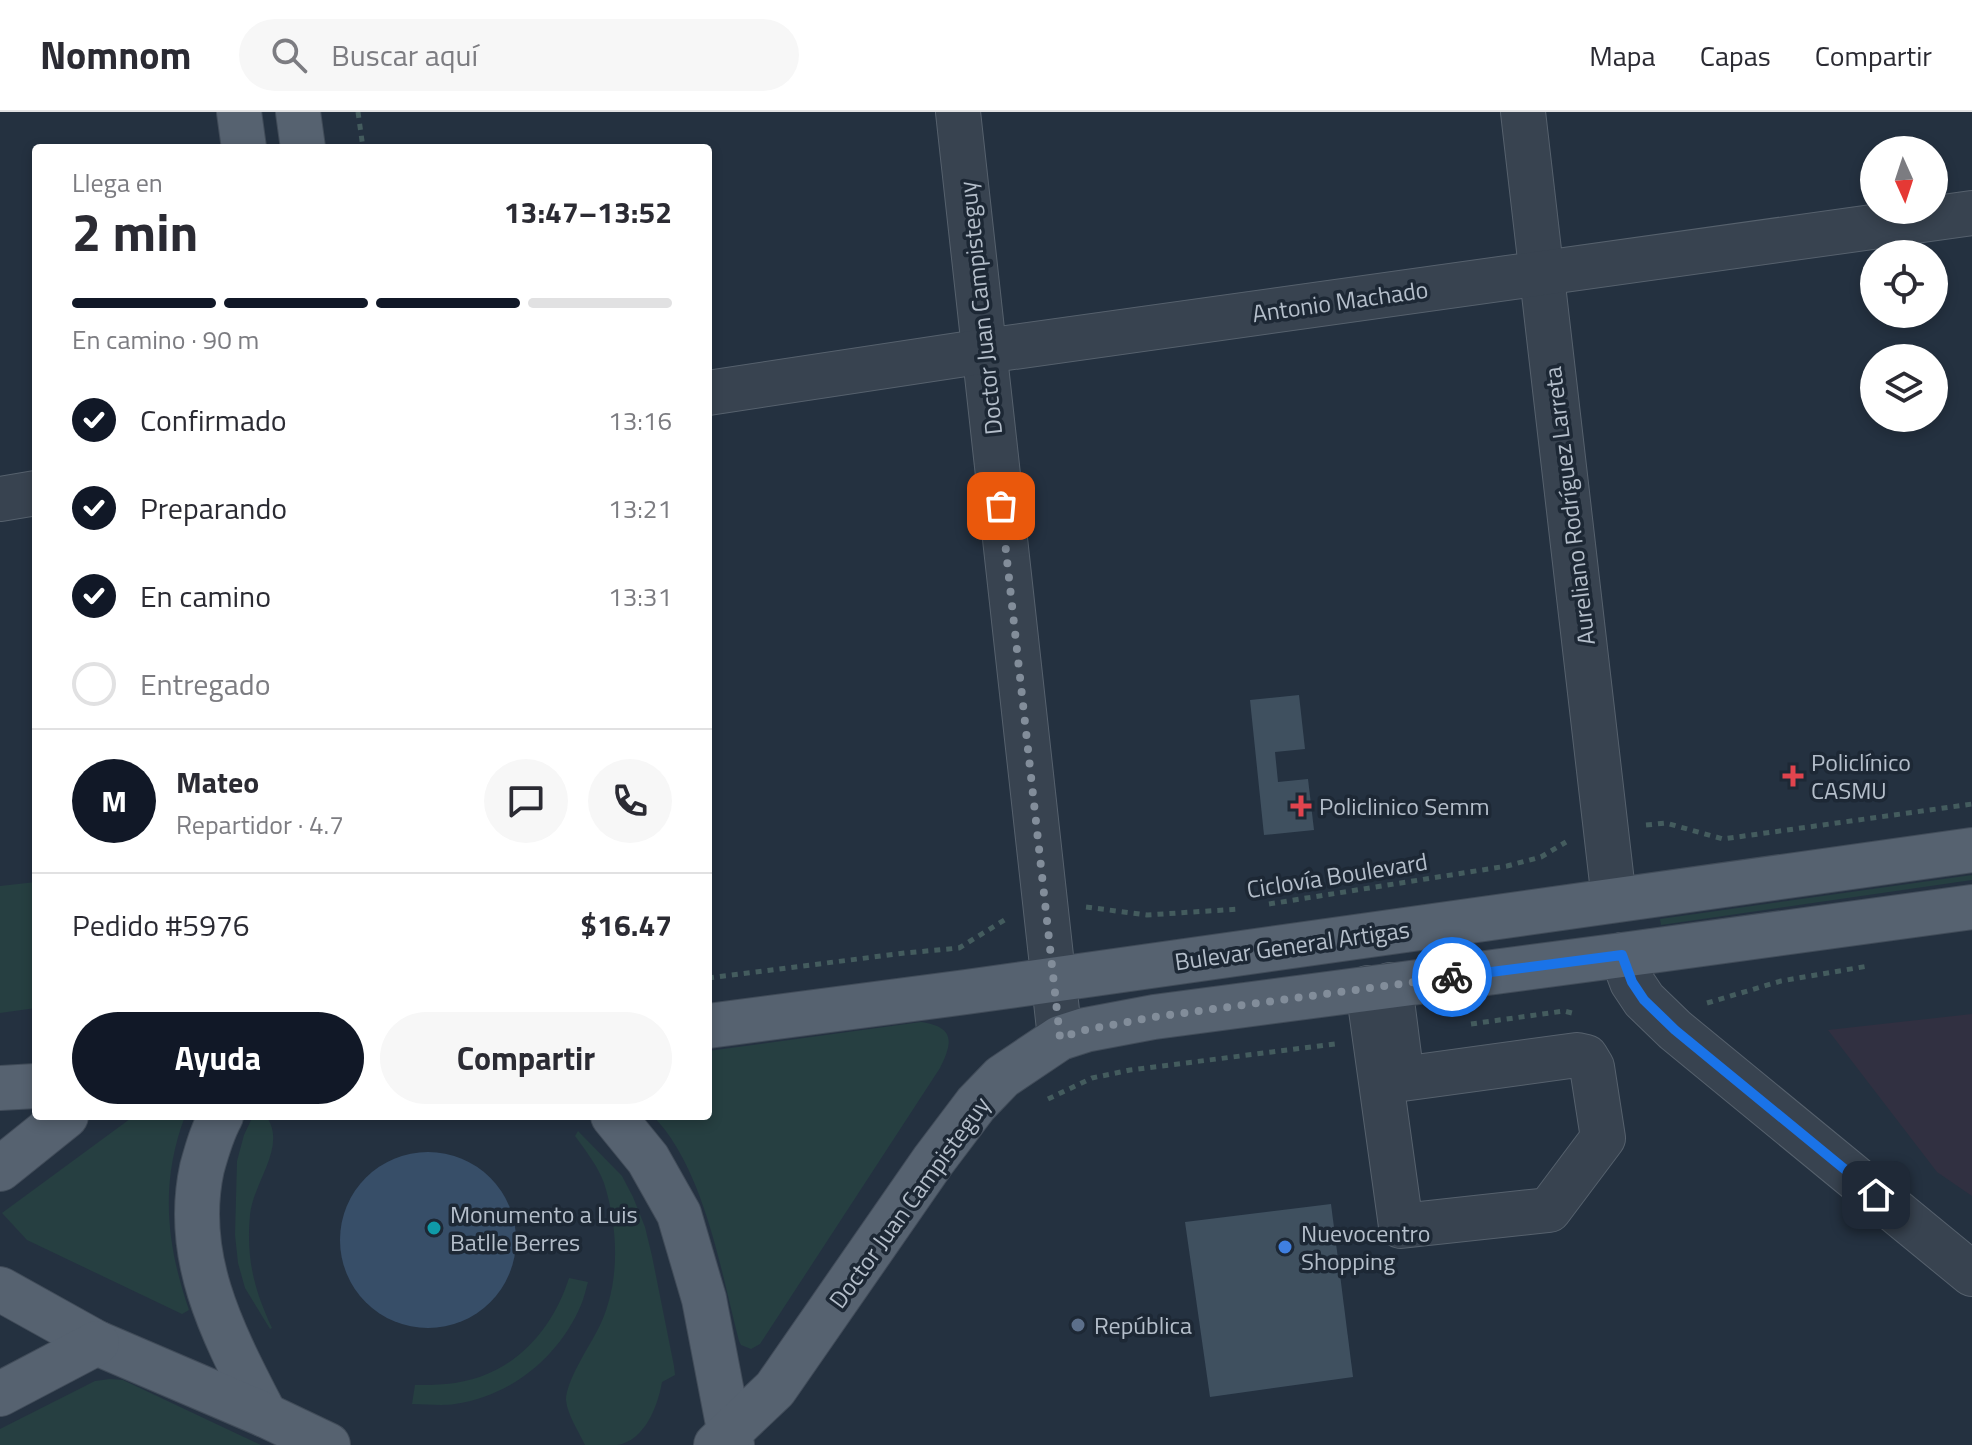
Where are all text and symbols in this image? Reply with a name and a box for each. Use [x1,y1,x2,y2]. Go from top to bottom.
search box [239,19,799,91]
text: Nomnom [40,26,191,84]
text: Buscar aquí [331,32,478,78]
icon: search [267,33,311,77]
text: Mapa [1589,34,1656,77]
text: Capas [1700,34,1771,77]
text: Compartir [1815,34,1932,77]
north arrow [1860,136,1948,224]
map controls [1860,136,1948,432]
text: Llega en [72,163,163,202]
street label: Doctor Juan Campisteguy [949,179,1011,436]
text: 13:47–13:52 [504,189,672,235]
text: 2 min [72,192,198,271]
button: locate [1860,240,1948,328]
street label: Antonio Machado [1250,271,1430,331]
text: En camino · 90 m [72,320,259,359]
button: layers [1860,344,1948,432]
street label: Aureliano Rodríguez Larreta [1534,365,1604,647]
text: Confirmado [140,397,287,443]
icon: check [72,398,116,442]
text: 13:16 [608,401,672,440]
pin [967,472,1035,540]
icon: bag [979,484,1023,528]
text: Preparando [140,485,287,531]
icon: check [72,486,116,530]
text: 13:21 [608,489,672,528]
text: En camino [140,573,271,619]
icon: check [72,574,116,618]
text: 13:31 [608,577,672,616]
text: Entregado [140,661,271,707]
place label: Policlínico CASMU [1811,744,1911,808]
text: Mateo [176,759,259,805]
button: chat [484,759,568,843]
button: phone [588,759,672,843]
marker: Policlínico CASMU [1782,765,1804,787]
text: M [101,778,127,824]
place label: Policlinico Semm [1319,788,1490,824]
marker: Policlinico Semm [1290,795,1312,817]
text: Repartidor · 4.7 [176,805,344,844]
street label: Ciclovía Boulevard [1244,843,1430,907]
text: Pedido #5976 [72,902,250,948]
text: $16.47 [580,902,672,948]
street label: Bulevar General Artigas [1172,911,1412,979]
courier [1412,937,1492,1017]
icon: bike [1430,955,1474,999]
button: Ayuda [72,1012,364,1104]
button: Compartir [380,1012,672,1104]
street label: Doctor Juan Campisteguy [820,1088,999,1316]
pin [1842,1161,1910,1229]
icon: home [1854,1173,1898,1217]
place label: Monumento a Luis Batlle Berres [450,1196,638,1260]
place label: Nuevocentro Shopping [1301,1215,1430,1279]
marker: Monumento a Luis Batlle Berres [425,1219,443,1237]
marker: Nuevocentro Shopping [1276,1238,1294,1256]
place label: República [1094,1307,1192,1343]
marker: República [1069,1316,1087,1334]

